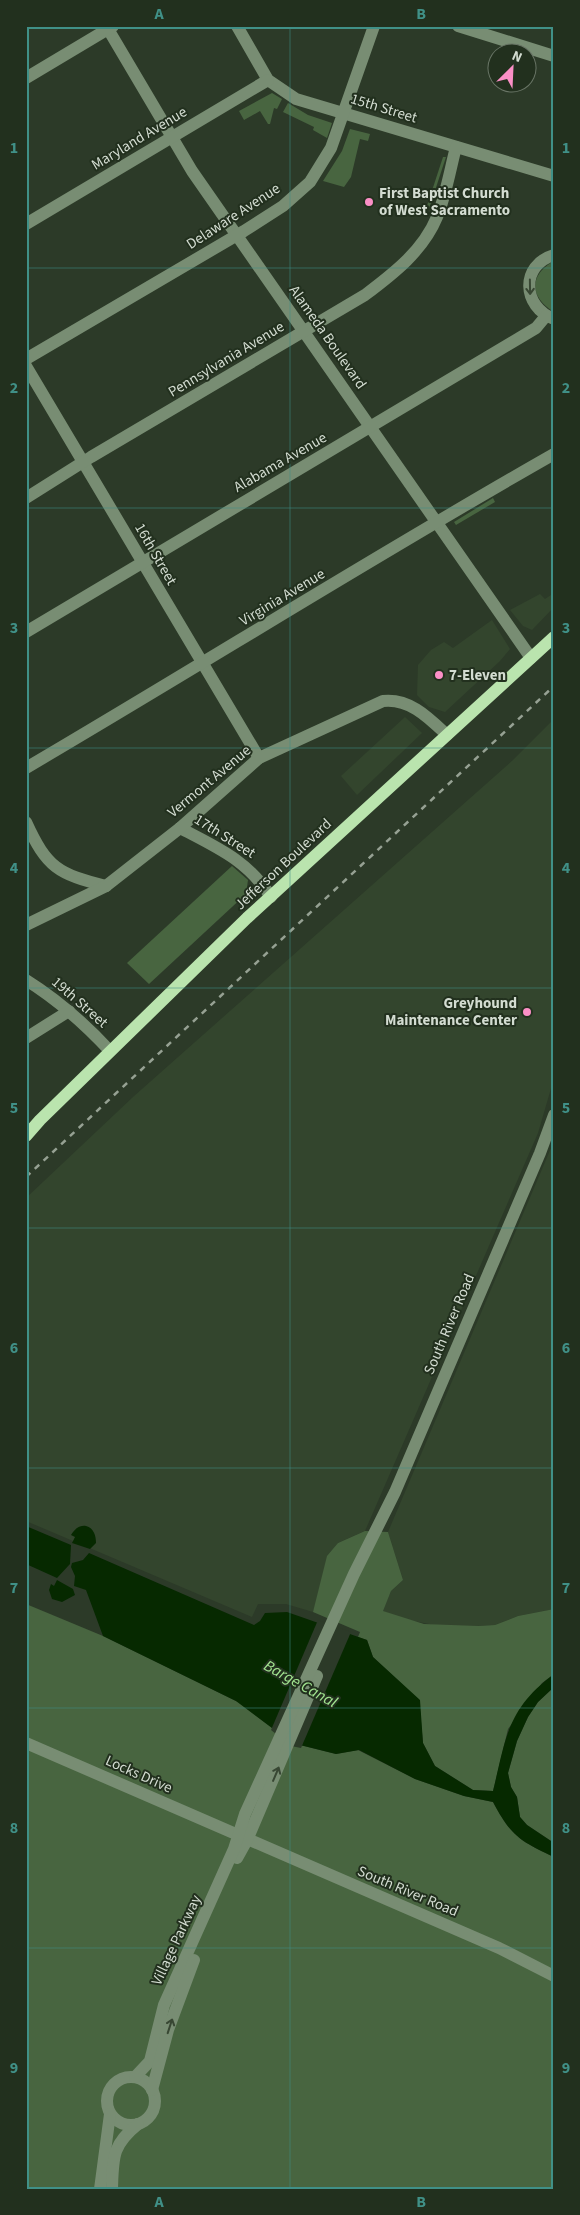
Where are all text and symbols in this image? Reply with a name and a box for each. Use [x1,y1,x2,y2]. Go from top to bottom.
text: A [153,3,164,25]
text: B [416,3,426,25]
north arrow [488,42,538,92]
text: N [509,46,525,68]
street label: 15th Street [348,88,420,129]
street label: Maryland Avenue [87,102,191,175]
text: 1 [10,137,18,159]
text: 1 [562,137,570,159]
street label: Delaware Avenue [182,178,284,255]
place label: First Baptist Church of West Sacramento [379,183,510,221]
marker: First Baptist Church of West Sacramento [363,196,375,208]
one-way arrow [526,278,535,294]
street label: Alameda Boulevard [284,281,371,393]
street label: Pennsylvania Avenue [164,316,288,402]
text: 2 [10,377,18,399]
text: 2 [562,377,570,399]
street label: Alabama Avenue [230,427,331,498]
street label: 16th Street [129,519,182,589]
street label: Virginia Avenue [236,564,329,631]
text: 3 [10,617,18,639]
text: 3 [562,617,570,639]
place label: 7-Eleven [449,665,506,686]
marker: 7-Eleven [433,669,445,681]
street label: Vermont Avenue [163,740,256,823]
street label: 17th Street [190,809,259,864]
street label: Jefferson Boulevard [230,814,336,915]
text: 4 [10,857,19,879]
text: 4 [562,857,571,879]
street label: 19th Street [47,972,112,1033]
place label: Greyhound Maintenance Center [385,993,517,1031]
marker: Greyhound Maintenance Center [521,1006,533,1018]
text: 5 [10,1097,18,1119]
text: 5 [562,1097,570,1119]
street label: South River Road [419,1271,480,1378]
text: 6 [10,1337,18,1359]
text: 6 [562,1337,570,1359]
text: 7 [10,1577,18,1599]
text: 7 [562,1577,570,1599]
water label: Barge Canal [260,1655,341,1713]
street label: Locks Drive [102,1750,176,1799]
one-way arrow [271,1767,281,1782]
text: 8 [10,1817,18,1839]
text: 8 [562,1817,570,1839]
street label: South River Road [354,1861,461,1922]
street label: Village Parkway [146,1892,207,1989]
one-way arrow [165,2018,175,2034]
text: 9 [10,2057,18,2079]
text: 9 [562,2057,570,2079]
text: A [153,2191,164,2213]
text: B [416,2191,426,2213]

